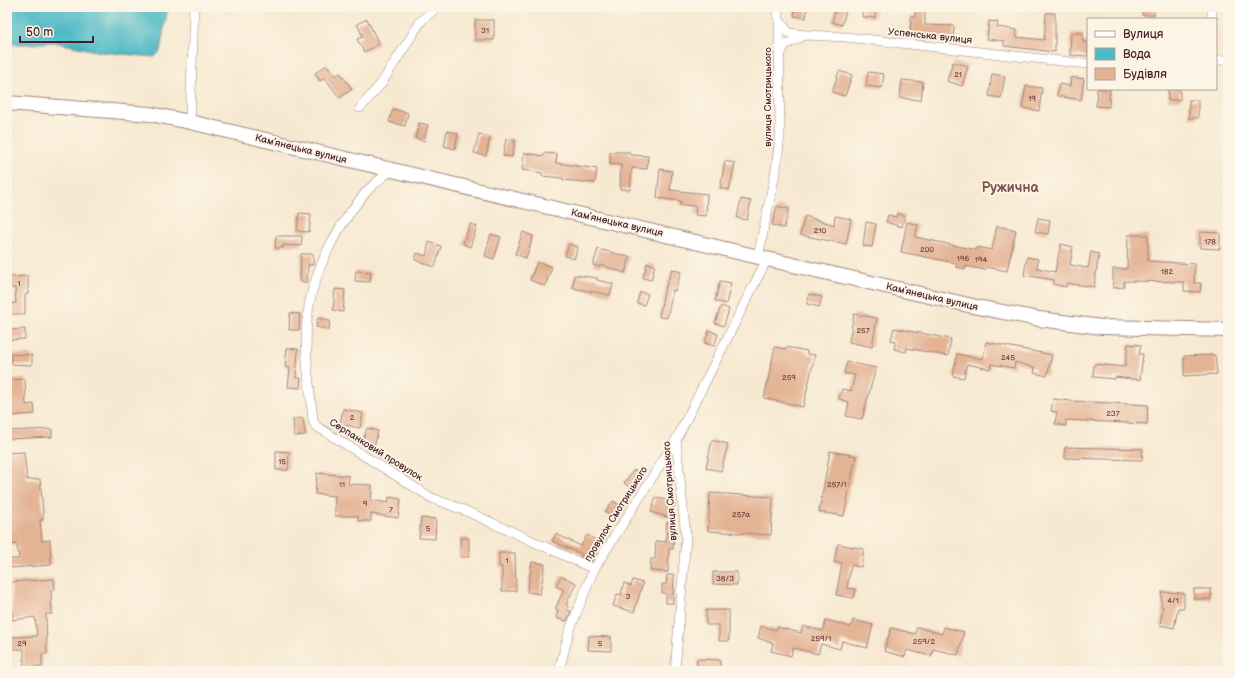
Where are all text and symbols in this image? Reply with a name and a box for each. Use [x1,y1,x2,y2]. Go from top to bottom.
scale bar [20,18,93,44]
legend [1087,18,1217,90]
text: 50 m [26,25,53,40]
house number: 31 [481,26,489,35]
street label: Успенська вулиця [887,26,973,46]
text: Вулиця [1123,27,1164,42]
street label: вулиця Смотрицького [762,47,774,147]
text: Вода [1123,47,1151,62]
text: Будівля [1123,67,1167,82]
house number: 21 [954,70,962,79]
house number: 19 [1028,94,1036,103]
street label: Камʼянецька вулиця [254,132,349,166]
district label: Ружична [981,179,1039,196]
street label: Камʼянецька вулиця [570,207,665,240]
house number: 210 [814,226,826,235]
house number: 178 [1204,237,1216,246]
house number: 200 [920,245,934,254]
house number: 196 [957,254,969,263]
house number: 194 [975,255,987,264]
house number: 182 [1161,267,1174,276]
house number: 1 [17,279,21,288]
street label: Камʼянецька вулиця [885,281,980,314]
house number: 257 [856,326,870,335]
house number: 245 [1001,353,1015,362]
house number: 259 [782,373,796,382]
house number: 237 [1106,409,1120,418]
house number: 2 [350,413,355,422]
street label: Серпанковий провулок [327,416,425,484]
street label: вулиця Смотрицького [661,441,679,541]
house number: 15 [278,457,286,466]
street label: провулок Смотрицького [582,464,650,564]
house number: 11 [339,480,345,489]
house number: 257/1 [827,480,847,489]
house number: 9 [363,499,368,508]
house number: 7 [389,505,393,514]
house number: 257а [732,510,750,519]
house number: 5 [426,524,431,533]
house number: 1 [505,556,509,565]
house number: 38/3 [716,574,734,583]
house number: 3 [626,592,631,601]
house number: 4/1 [1167,596,1179,605]
house number: 259/1 [811,634,831,643]
house number: 259/2 [913,637,935,646]
house number: 29 [17,639,27,648]
house number: 5 [598,639,603,648]

